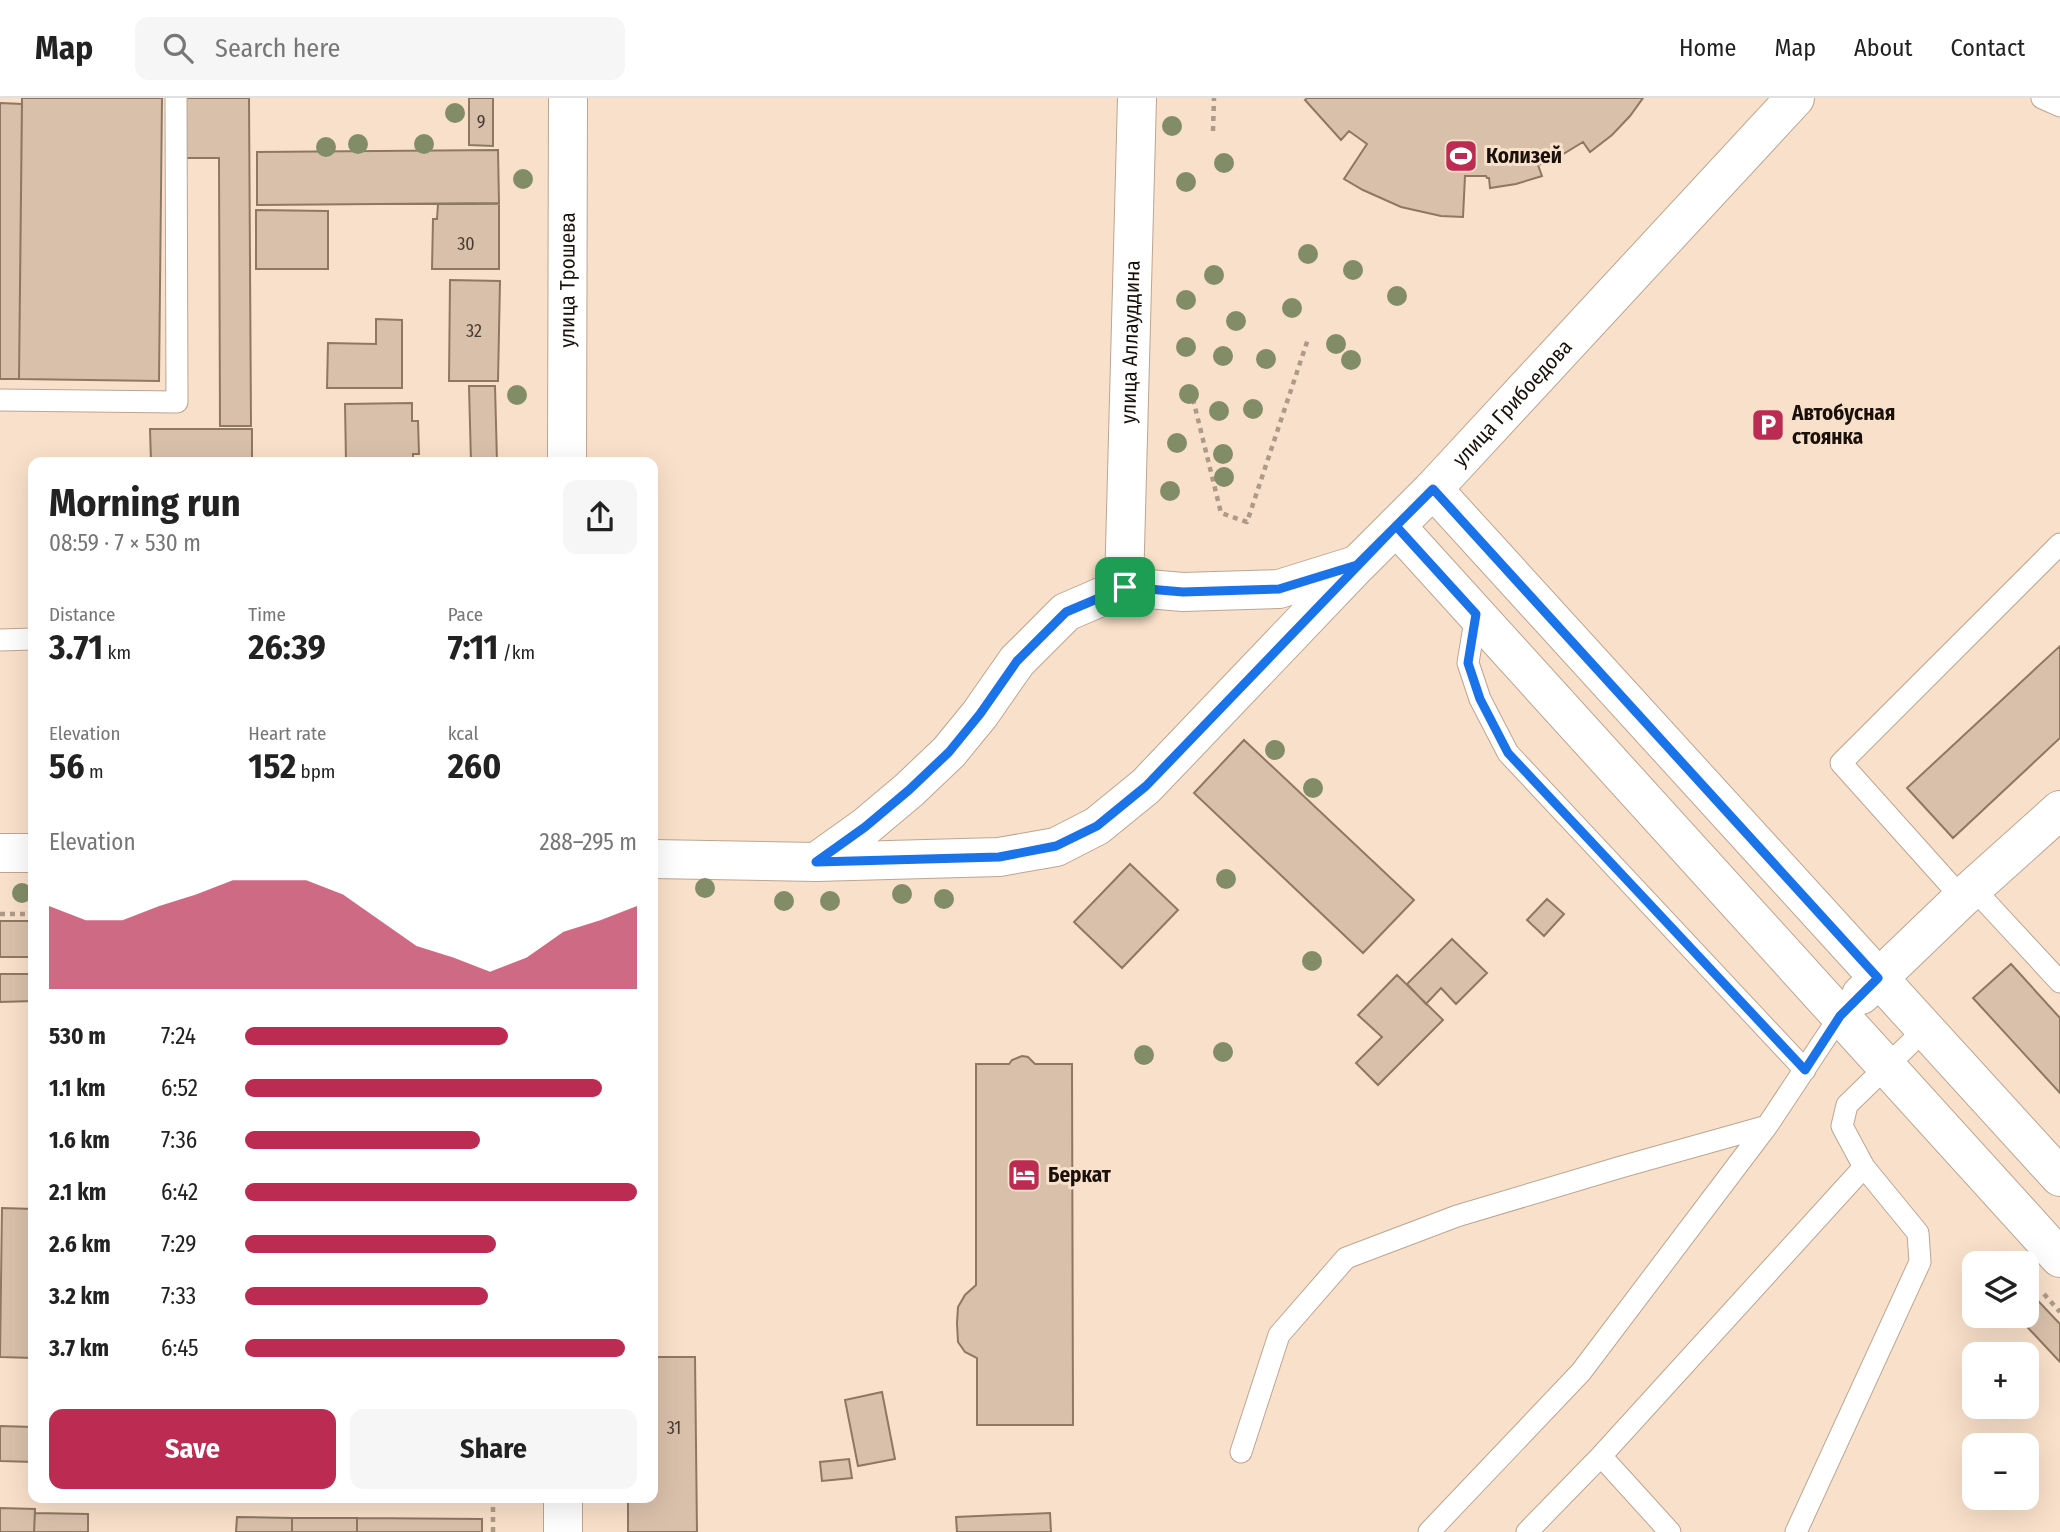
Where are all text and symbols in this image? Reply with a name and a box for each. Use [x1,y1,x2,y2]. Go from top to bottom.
search box [135,17,625,80]
text: Map [35,28,93,68]
icon: search [159,29,197,67]
text: Search here [215,33,340,64]
text: Home [1679,34,1736,62]
text: Map [1774,34,1816,62]
text: About [1854,34,1912,62]
text: Contact [1950,34,2025,62]
house number: 9 [477,111,485,133]
sports icon: Колизей [1442,137,1480,175]
place label: Колизей [1486,143,1562,169]
street label: улица Трошева [554,212,581,348]
house number: 30 [457,233,475,255]
street label: улица Аллауддина [1115,260,1146,424]
house number: 32 [466,320,482,342]
street label: улица Грибоедова [1447,334,1578,472]
place label: Автобусная стоянка [1791,400,1895,450]
parking icon: Автобусная стоянка [1749,406,1787,444]
text: Morning run [49,480,241,526]
button: share [563,480,637,554]
text: 08:59 · 7 × 530 m [49,529,201,557]
pin [1095,557,1155,617]
icon: arrive [1106,568,1144,606]
text: Distance [49,603,116,626]
text: Time [248,603,286,626]
text: Pace [448,603,483,626]
text: 3.71 [49,626,103,668]
text: 26:39 [248,626,326,668]
text: 7:11 [448,626,498,668]
text: km [103,641,131,664]
text: /km [498,641,535,664]
text: Elevation [49,722,121,745]
text: Heart rate [248,722,326,745]
text: kcal [448,722,478,745]
text: 56 [49,745,85,787]
text: 152 [248,745,296,787]
text: 260 [448,745,501,787]
text: m [85,760,104,783]
text: bpm [296,760,335,783]
text: Elevation [49,828,136,856]
text: 288–295 m [540,828,637,856]
text: 530 m [49,1022,106,1050]
text: 7:24 [161,1022,196,1050]
text: 1.1 km [49,1074,105,1102]
text: 6:52 [161,1074,198,1102]
text: 1.6 km [49,1126,110,1154]
text: 7:36 [161,1126,197,1154]
hotel icon: Беркат [1005,1156,1043,1194]
place label: Беркат [1048,1162,1112,1188]
text: 2.1 km [49,1178,106,1206]
text: 6:42 [161,1178,198,1206]
text: 2.6 km [49,1230,111,1258]
text: 7:29 [161,1230,196,1258]
map controls [1962,1251,2039,1510]
button: layers [1962,1251,2039,1328]
text: 3.2 km [49,1282,110,1310]
text: 7:33 [161,1282,196,1310]
text: 3.7 km [49,1334,109,1362]
text: 6:45 [161,1334,199,1362]
button: + [1962,1342,2039,1419]
button: Save [49,1409,336,1489]
button: Share [350,1409,637,1489]
house number: 31 [667,1417,681,1439]
button: − [1962,1433,2039,1510]

